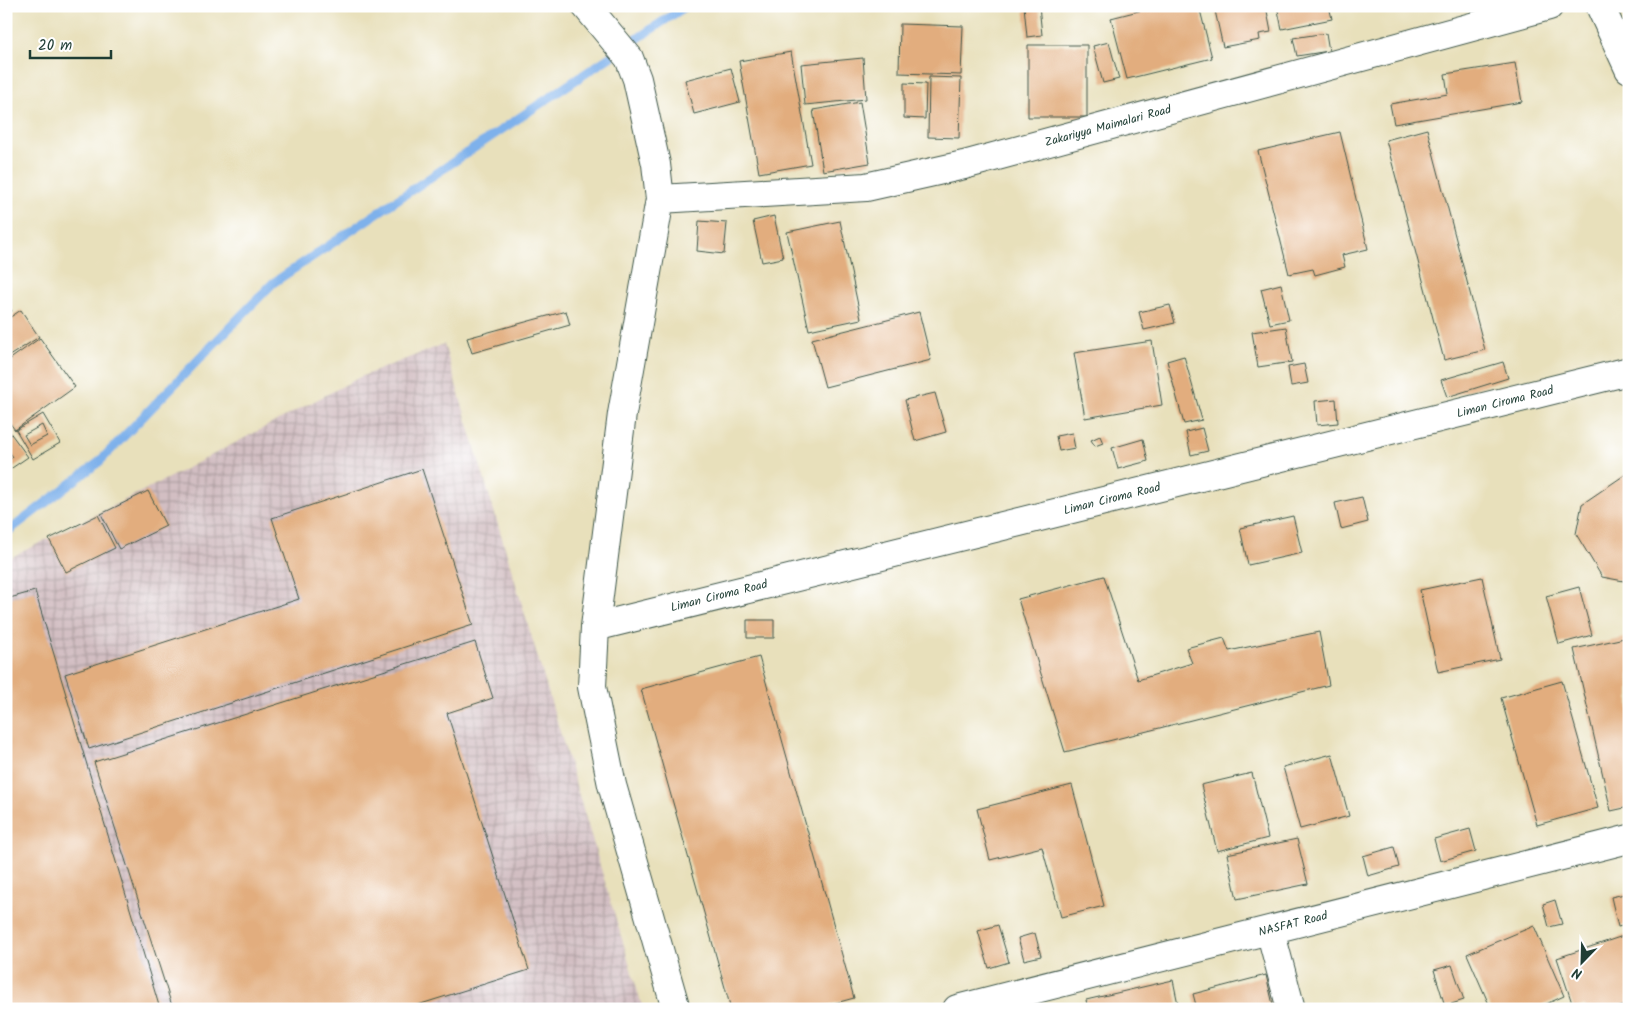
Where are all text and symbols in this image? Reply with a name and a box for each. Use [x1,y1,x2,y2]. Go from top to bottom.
scale bar [30,28,111,60]
text: 20 m [38,34,72,58]
street label: Zakariyya Maimalari Road [1043,100,1174,152]
street label: Liman Ciroma Road [1455,381,1556,423]
street label: Liman Ciroma Road [1062,478,1163,520]
street label: Liman Ciroma Road [669,575,770,617]
street label: NASFAT Road [1256,906,1331,942]
north arrow [1558,938,1608,988]
text: N [1569,961,1586,985]

